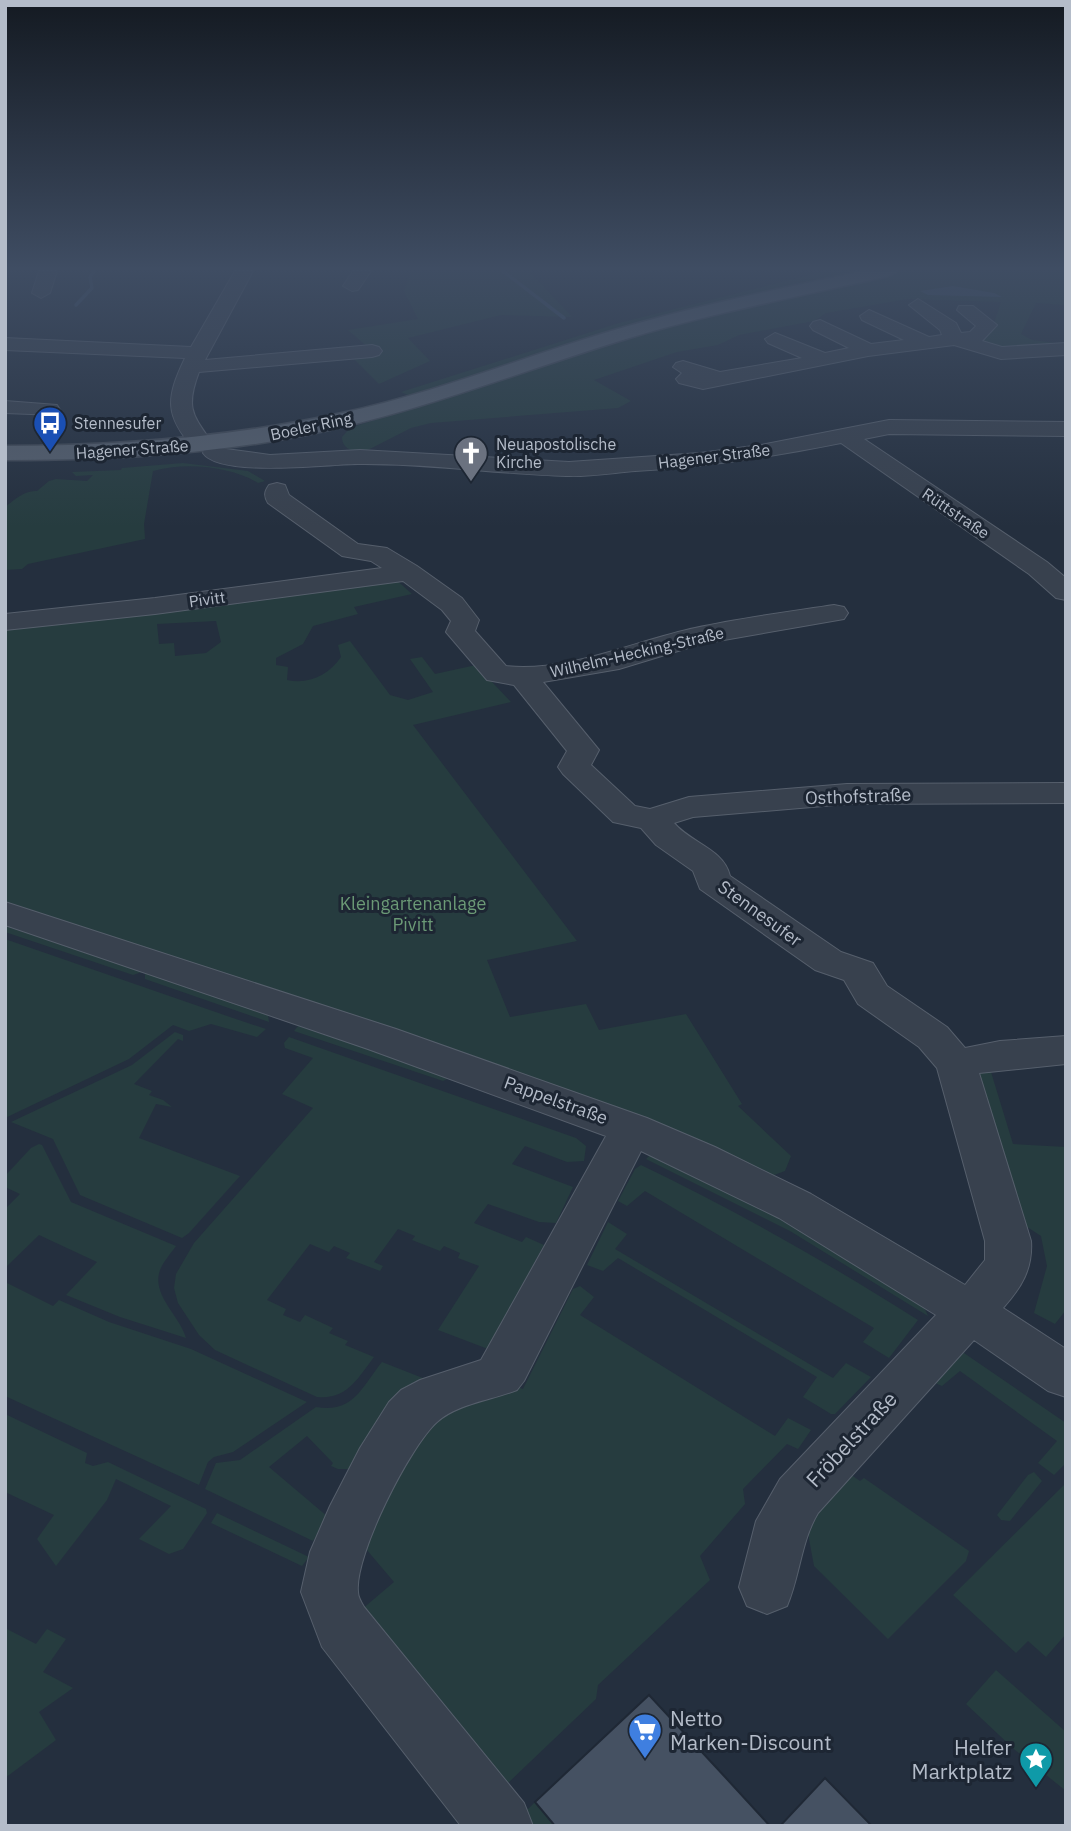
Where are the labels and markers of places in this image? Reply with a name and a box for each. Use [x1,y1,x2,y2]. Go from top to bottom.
bus stop icon: Stennesufer [31,404,69,453]
place label: Stennesufer [74,413,161,433]
church icon: Neuapostolische Kirche [452,434,490,483]
place label: Neuapostolische Kirche [496,434,616,472]
place label: Netto Marken-Discount [670,1704,832,1756]
supermarket icon: Netto Marken-Discount [626,1711,664,1760]
place label: Helfer Marktplatz [912,1733,1012,1785]
place icon: Helfer Marktplatz [1017,1740,1055,1789]

